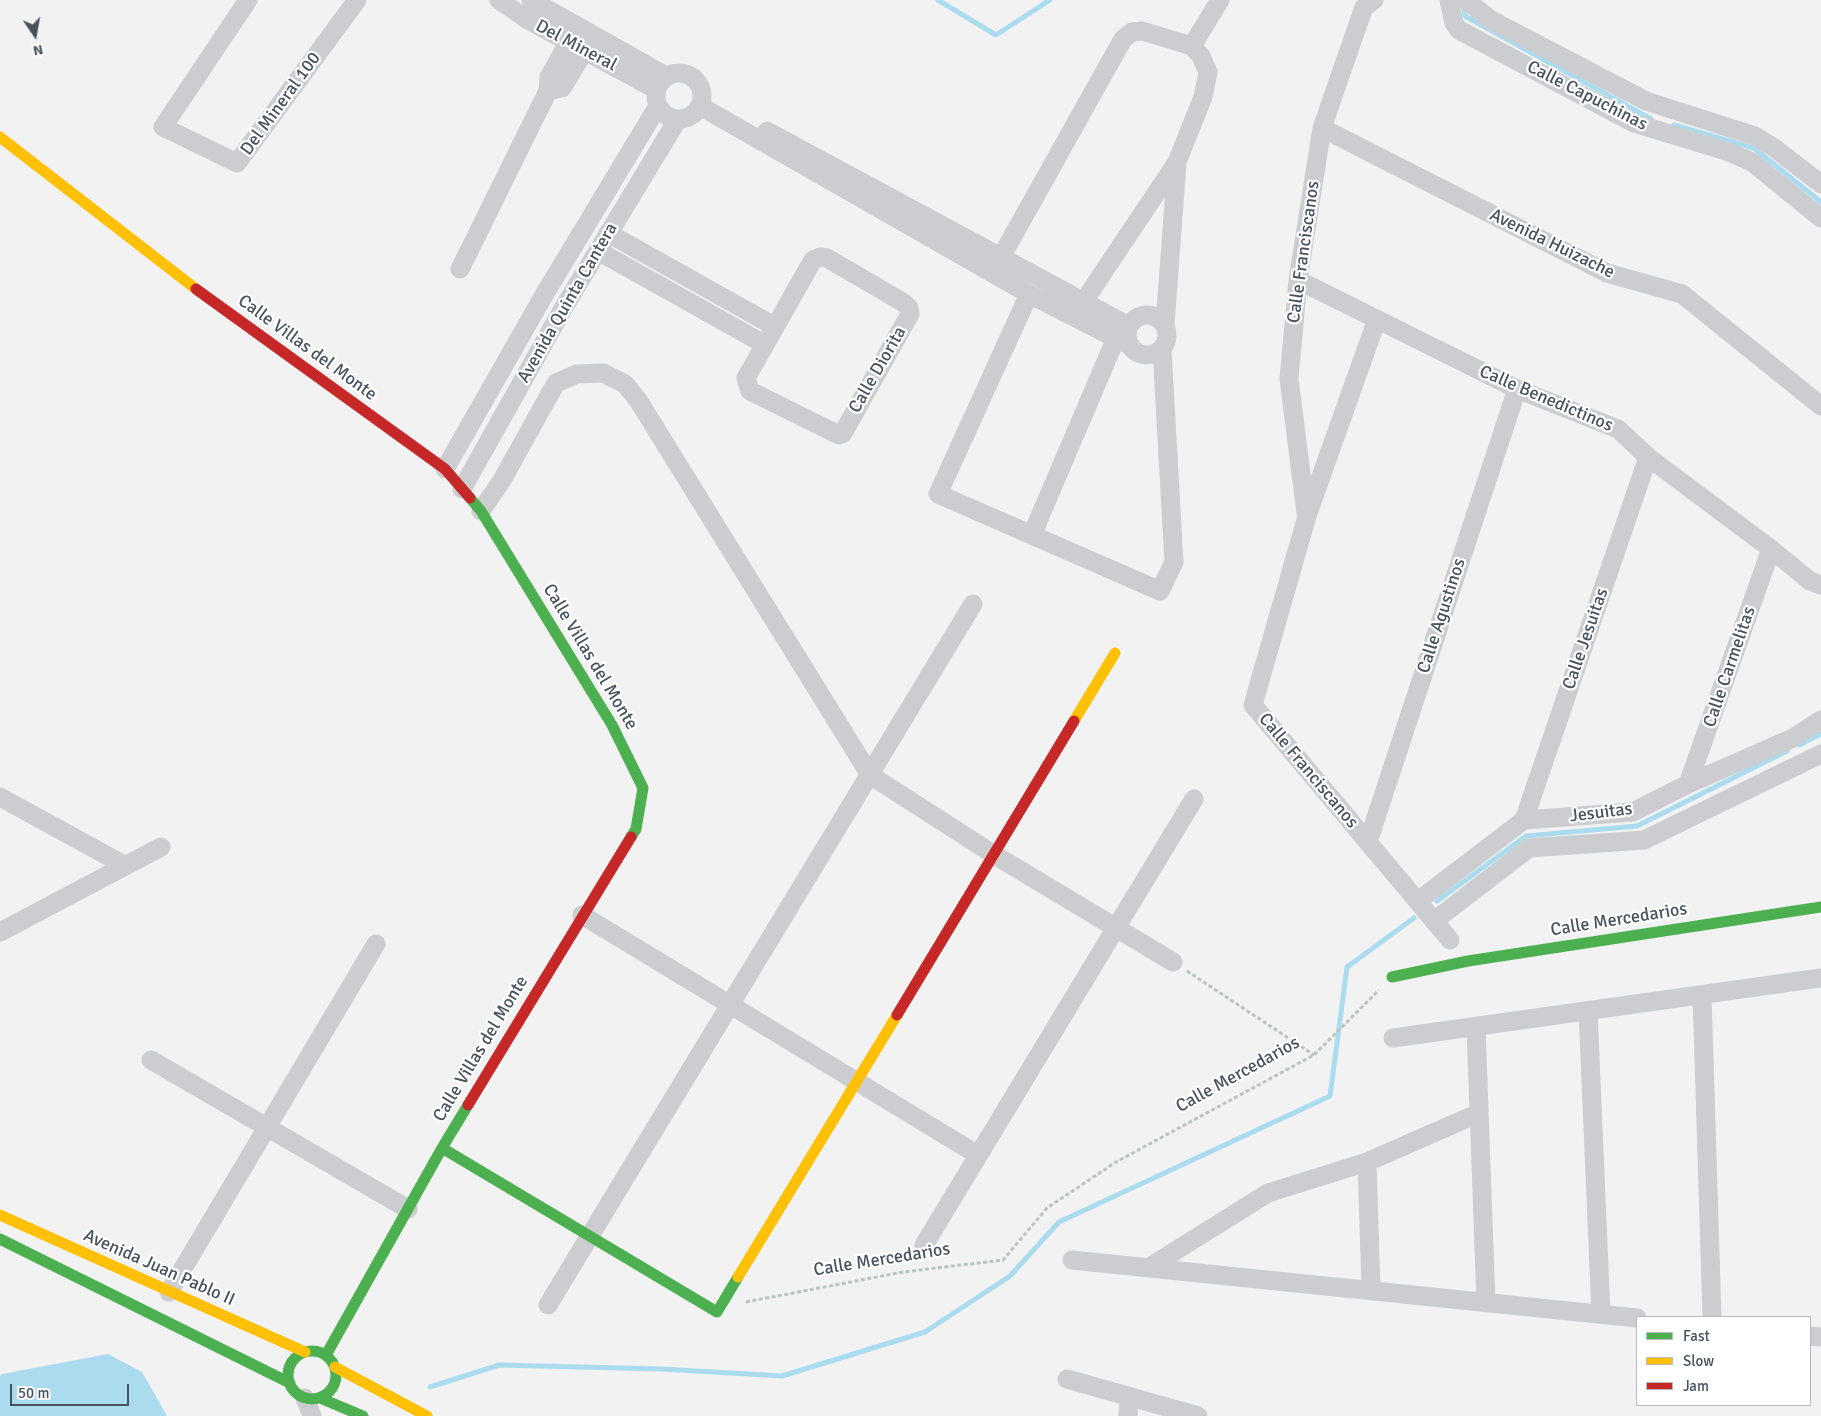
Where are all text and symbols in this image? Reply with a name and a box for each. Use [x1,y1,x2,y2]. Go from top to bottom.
north arrow [10,10,60,60]
street label: Del Mineral [532,16,620,76]
text: N [32,41,45,59]
street label: Del Mineral 100 [236,48,326,160]
street label: Calle Capuchinas [1523,56,1651,136]
street label: Calle Franciscanos [1283,179,1325,325]
street label: Avenida Huizache [1486,204,1618,284]
street label: Avenida Quinta Cantera [513,219,623,387]
street label: Calle Villas del Monte [233,290,381,406]
street label: Calle Diorita [845,323,911,417]
street label: Calle Benedictinos [1476,361,1616,437]
street label: Calle Agustinos [1413,556,1471,676]
street label: Calle Villas del Monte [538,580,642,734]
street label: Calle Jesuitas [1559,585,1613,693]
street label: Calle Carmelitas [1699,604,1761,730]
street label: Calle Franciscanos [1254,709,1362,833]
street label: Jesuitas [1569,798,1633,828]
street label: Calle Mercedarios [1549,899,1689,941]
street label: Calle Villas del Monte [429,972,533,1126]
street label: Calle Mercedarios [1172,1032,1304,1118]
street label: Avenida Juan Pablo II [80,1225,238,1311]
street label: Calle Mercedarios [812,1239,952,1281]
legend [1636,1316,1811,1406]
text: Fast [1683,1327,1710,1345]
text: Slow [1683,1352,1714,1370]
scale bar [12,1374,131,1406]
text: Jam [1683,1377,1709,1395]
text: 50 m [18,1384,49,1402]

